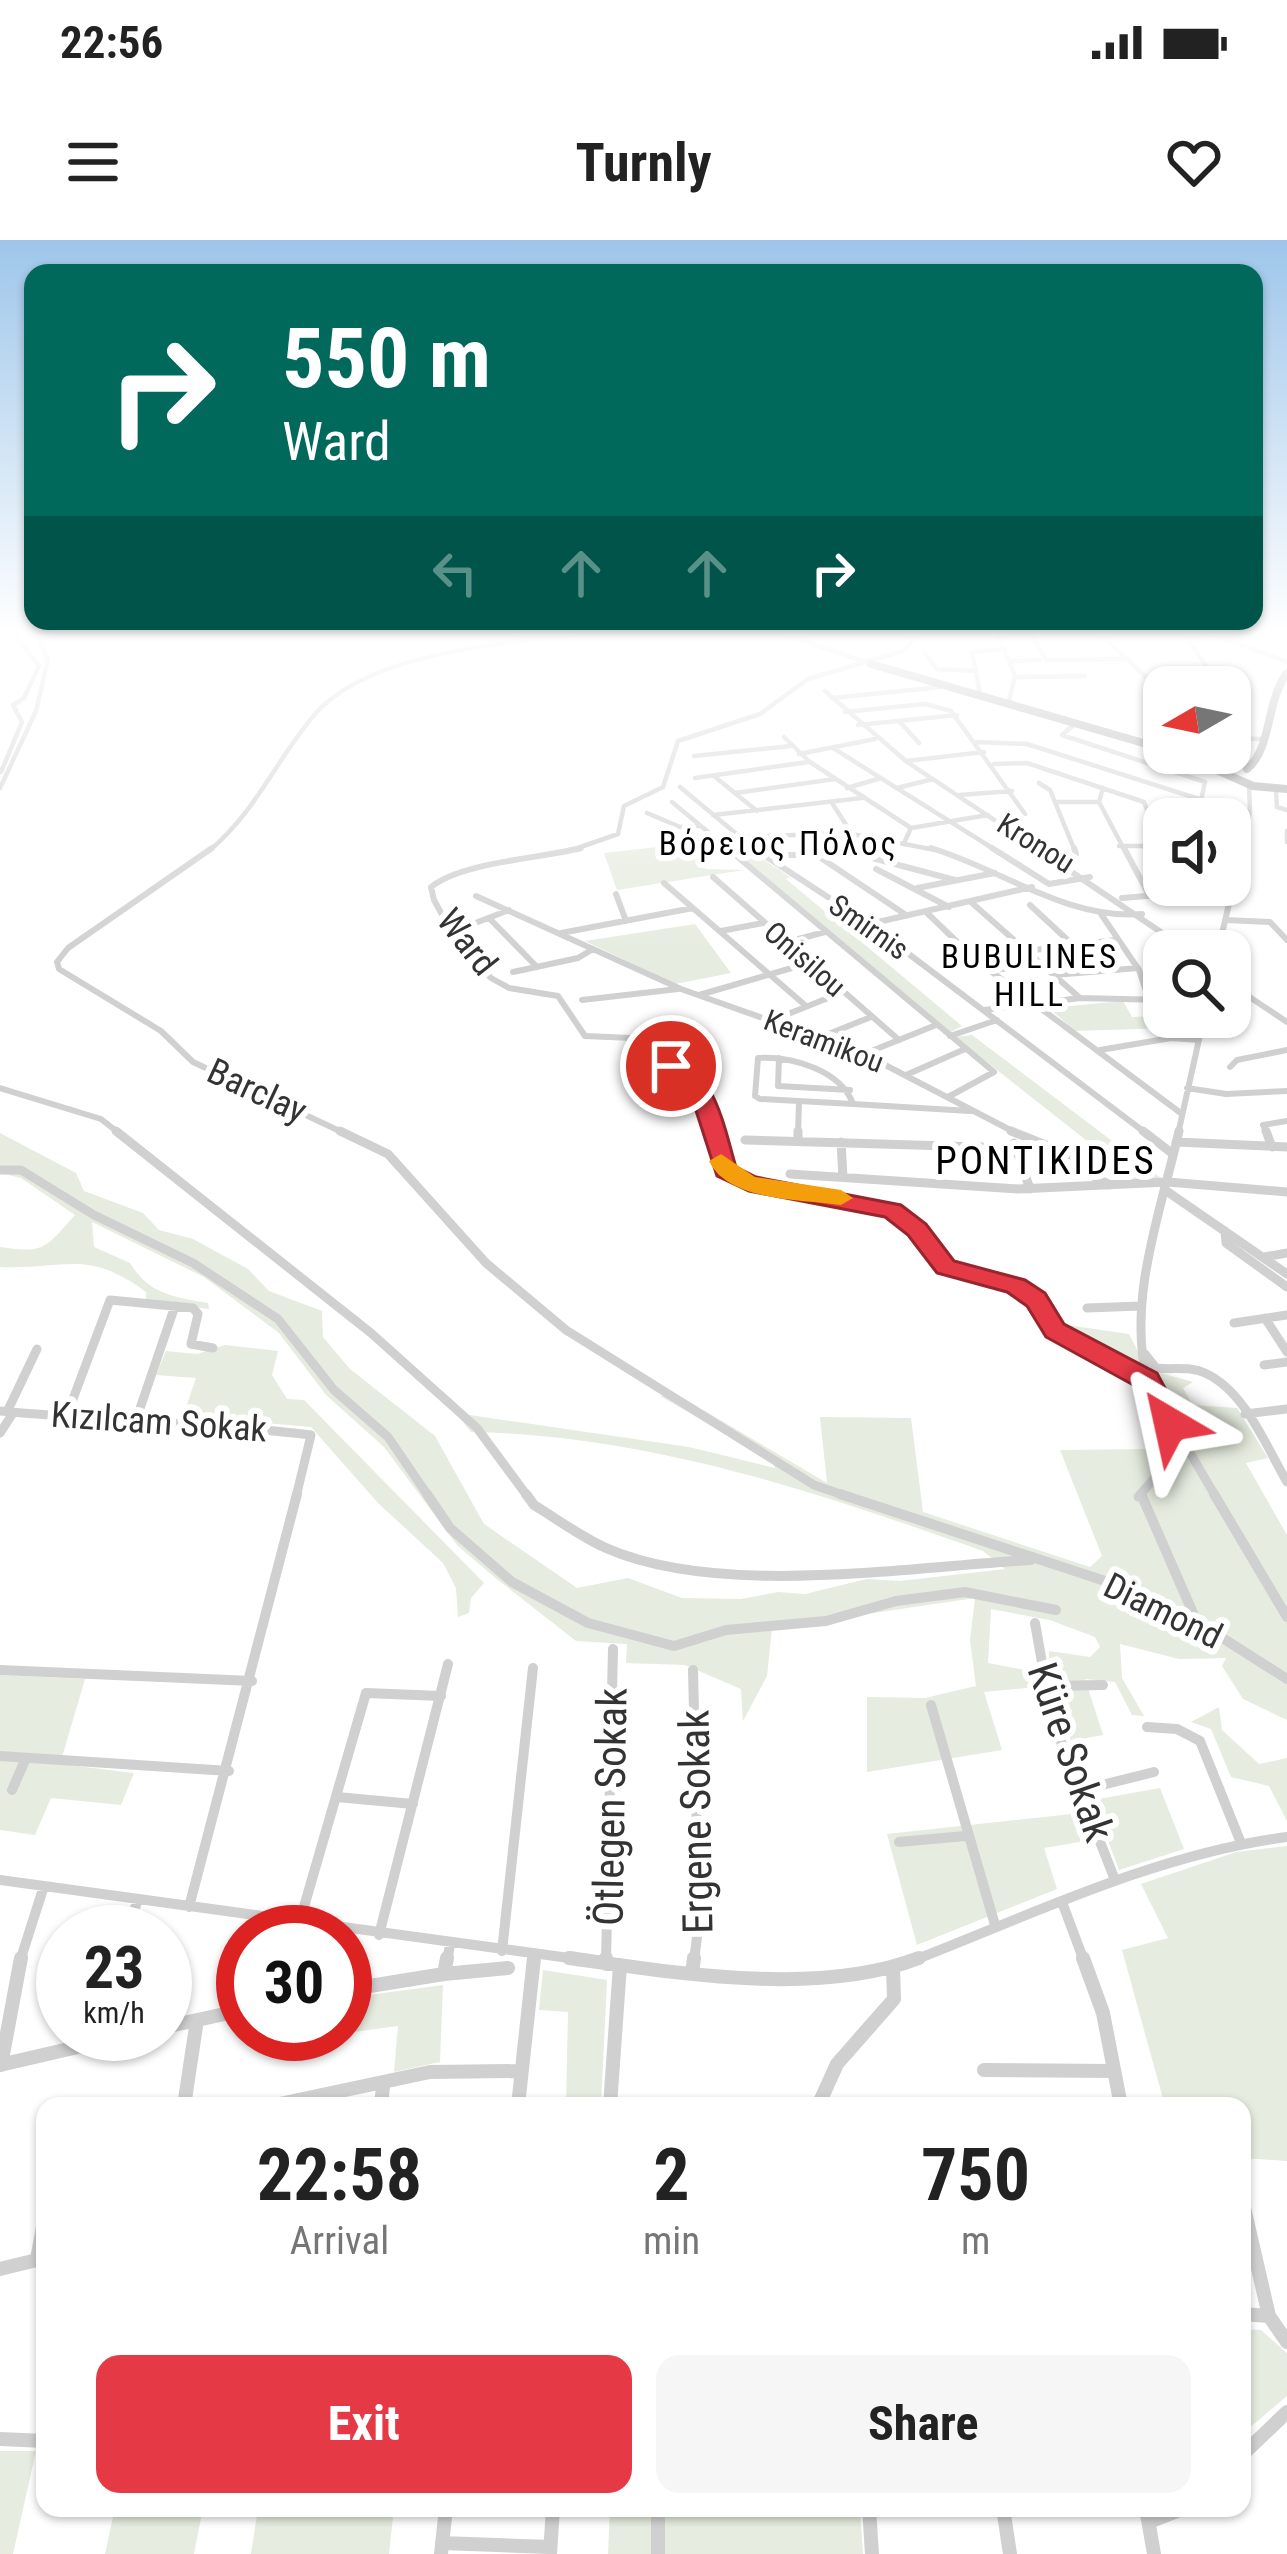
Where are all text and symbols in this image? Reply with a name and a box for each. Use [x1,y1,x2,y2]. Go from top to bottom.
text: 22:56 [60,16,163,69]
icon: menu [60,129,126,195]
icon: heart [1161,129,1227,195]
text: Turnly [575,131,712,194]
text: 550 m [282,309,491,408]
icon: right [84,312,240,468]
text: Ward [282,410,391,473]
icon: left [422,540,488,606]
icon: ahead [548,540,614,606]
icon: ahead [674,540,740,606]
icon: right [800,540,866,606]
north arrow [1143,666,1251,774]
map controls [1143,666,1251,1038]
button: sound [1143,798,1251,906]
street label: Kronou [991,806,1081,880]
district label: Βόρειος Πόλος [659,824,899,863]
street label: Smirnis [822,887,916,967]
street label: Ward [428,900,506,984]
street label: Onisilou [757,914,853,1004]
button: search [1143,930,1251,1038]
district label: BUBULINES HILL [941,937,1119,1014]
street label: Keramikou [759,1002,889,1080]
pin [620,1015,722,1117]
icon: arrive [638,1033,704,1099]
street label: Barclay [201,1050,313,1132]
district label: PONTIKIDES [935,1138,1157,1184]
position arrow [1107,1361,1233,1487]
street label: Kızılcam Sokak [50,1394,268,1450]
street label: Diamond [1097,1564,1229,1658]
street label: Küre Sokak [1018,1656,1124,1848]
street label: Ötlegen Sokak [583,1687,637,1927]
street label: Ergene Sokak [670,1709,722,1935]
speed limit sign: 30 [216,1905,372,2061]
text: 23 [84,1932,144,2003]
text: km/h [83,1995,145,2030]
text: 22:58 [257,2133,422,2218]
text: 2 [653,2133,690,2218]
text: 750 [921,2133,1030,2218]
text: Arrival [290,2218,389,2264]
text: min [643,2218,700,2264]
text: m [961,2218,990,2264]
button: Exit [96,2355,632,2493]
button: Share [656,2355,1191,2493]

